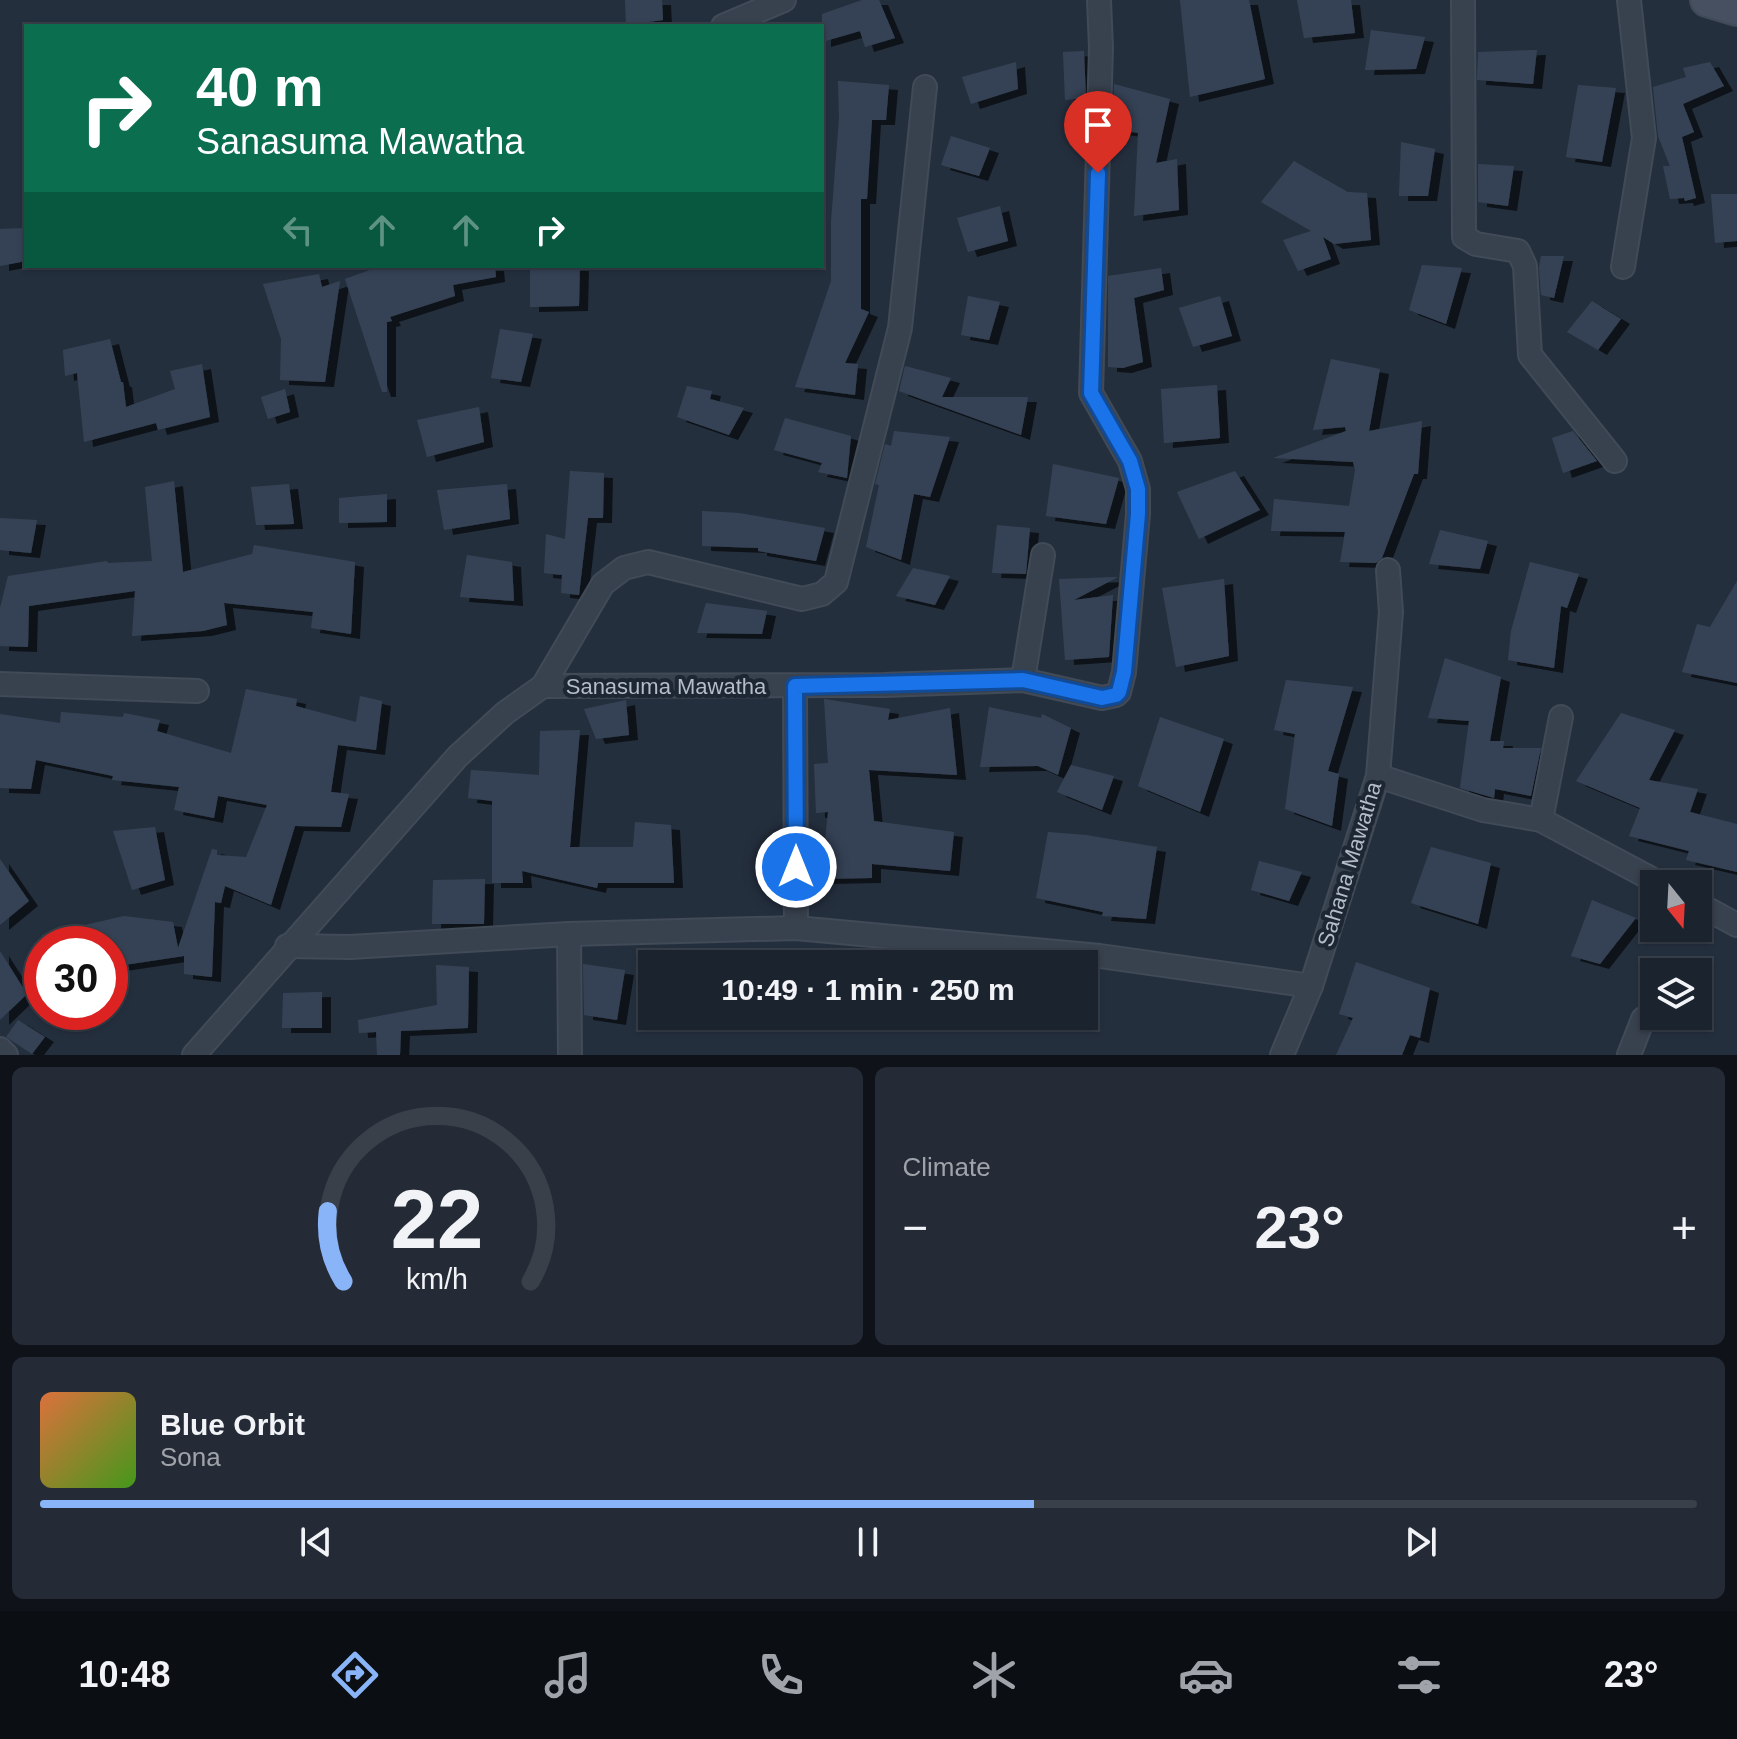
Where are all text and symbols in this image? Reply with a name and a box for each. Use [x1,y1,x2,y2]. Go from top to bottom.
text: 40 m [196,55,324,118]
icon: right [64,56,168,160]
pin [1064,91,1132,173]
icon: arrive [1076,103,1120,147]
text: Sanasuma Mawatha [196,121,524,162]
icon: left [276,208,320,252]
icon: ahead [360,208,404,252]
icon: ahead [444,208,488,252]
icon: right [528,208,572,252]
street label: Sanasuma Mawatha [566,674,767,699]
street label: Sahana Mawatha [1312,778,1387,950]
position arrow [754,825,838,909]
north arrow [1640,870,1712,942]
map controls [1640,870,1712,1030]
speed limit sign: 30 [24,926,128,1030]
button: layers [1640,958,1712,1030]
text: 10:49 · 1 min · 250 m [721,973,1015,1006]
text: Climate [903,1152,991,1182]
text: 22 [391,1173,484,1266]
text: 23° [1254,1194,1345,1261]
text: − [903,1203,928,1252]
text: + [1671,1203,1697,1252]
text: km/h [406,1263,468,1295]
text: Blue Orbit [160,1408,305,1441]
text: Sona [160,1442,221,1472]
icon: previous [294,1520,338,1564]
icon: pause [846,1520,890,1564]
icon: next [1399,1520,1443,1564]
icon: directions [327,1647,383,1703]
icon: music [540,1647,596,1703]
icon: phone [753,1647,809,1703]
icon: climate [966,1647,1022,1703]
icon: car [1178,1647,1234,1703]
icon: filters [1391,1647,1447,1703]
text: 10:48 [78,1654,170,1695]
text: 23° [1604,1654,1659,1695]

